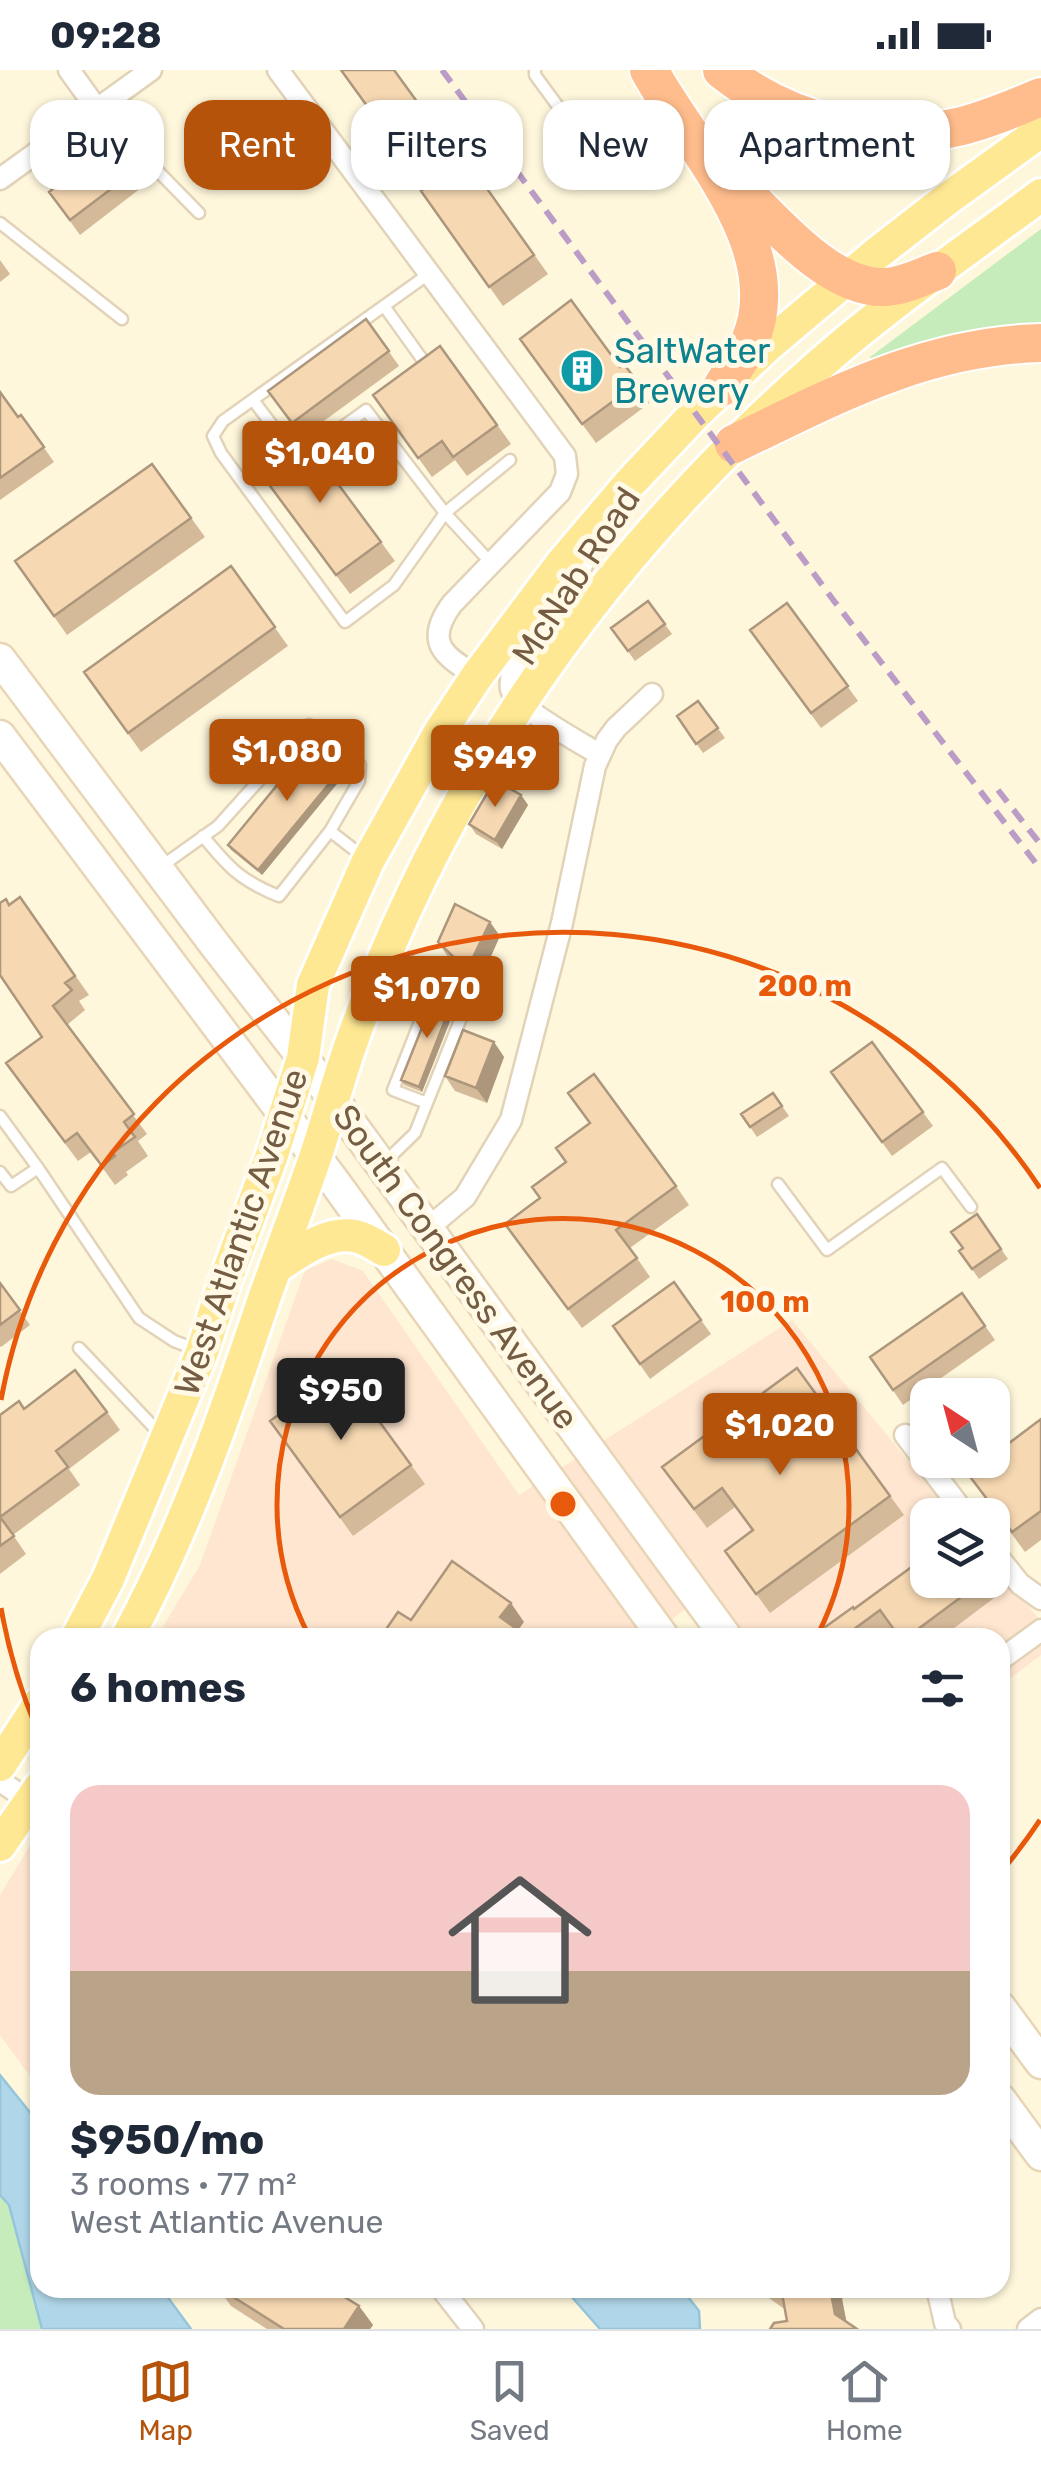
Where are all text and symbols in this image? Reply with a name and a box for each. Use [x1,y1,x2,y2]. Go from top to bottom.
text: 09:28 [50,12,162,58]
chip: Buy [30,100,164,190]
chip: Rent [184,100,331,190]
chip: Filters [351,100,523,190]
chip: New [543,100,684,190]
chip: Apartment [704,100,950,190]
place label: SaltWater Brewery [614,330,770,412]
building icon: SaltWater Brewery [559,348,605,394]
pin: $1,040 [239,421,401,506]
text: $1,040 [264,434,376,472]
street label: McNab Road [503,479,649,673]
pin: $1,080 [206,719,368,804]
pin: $949 [436,725,554,810]
text: $1,080 [231,732,343,770]
text: $949 [453,738,537,776]
pin: $1,070 [346,956,508,1041]
text: 200 m [758,968,852,1004]
text: $1,070 [373,969,481,1007]
street label: West Atlantic Avenue [165,1063,317,1401]
street label: South Congress Avenue [324,1097,588,1437]
text: 100 m [720,1284,810,1320]
pin: $950 [282,1358,400,1443]
text: $950 [299,1371,383,1409]
north arrow [910,1378,1010,1478]
map controls [910,1378,1010,1598]
pin: $1,020 [699,1393,861,1478]
text: $1,020 [725,1406,835,1444]
centre of rings [545,1486,581,1522]
button: layers [910,1498,1010,1598]
icon: filters [915,1661,970,1716]
text: 6 homes [70,1663,246,1713]
icon: home [430,1850,610,2030]
text: $950/mo [70,2115,264,2165]
text: 3 rooms · 77 m² [70,2165,297,2203]
text: West Atlantic Avenue [70,2203,383,2241]
tab: Map [138,2354,193,2447]
tab: Saved [470,2354,550,2447]
tab: Home [826,2354,903,2447]

